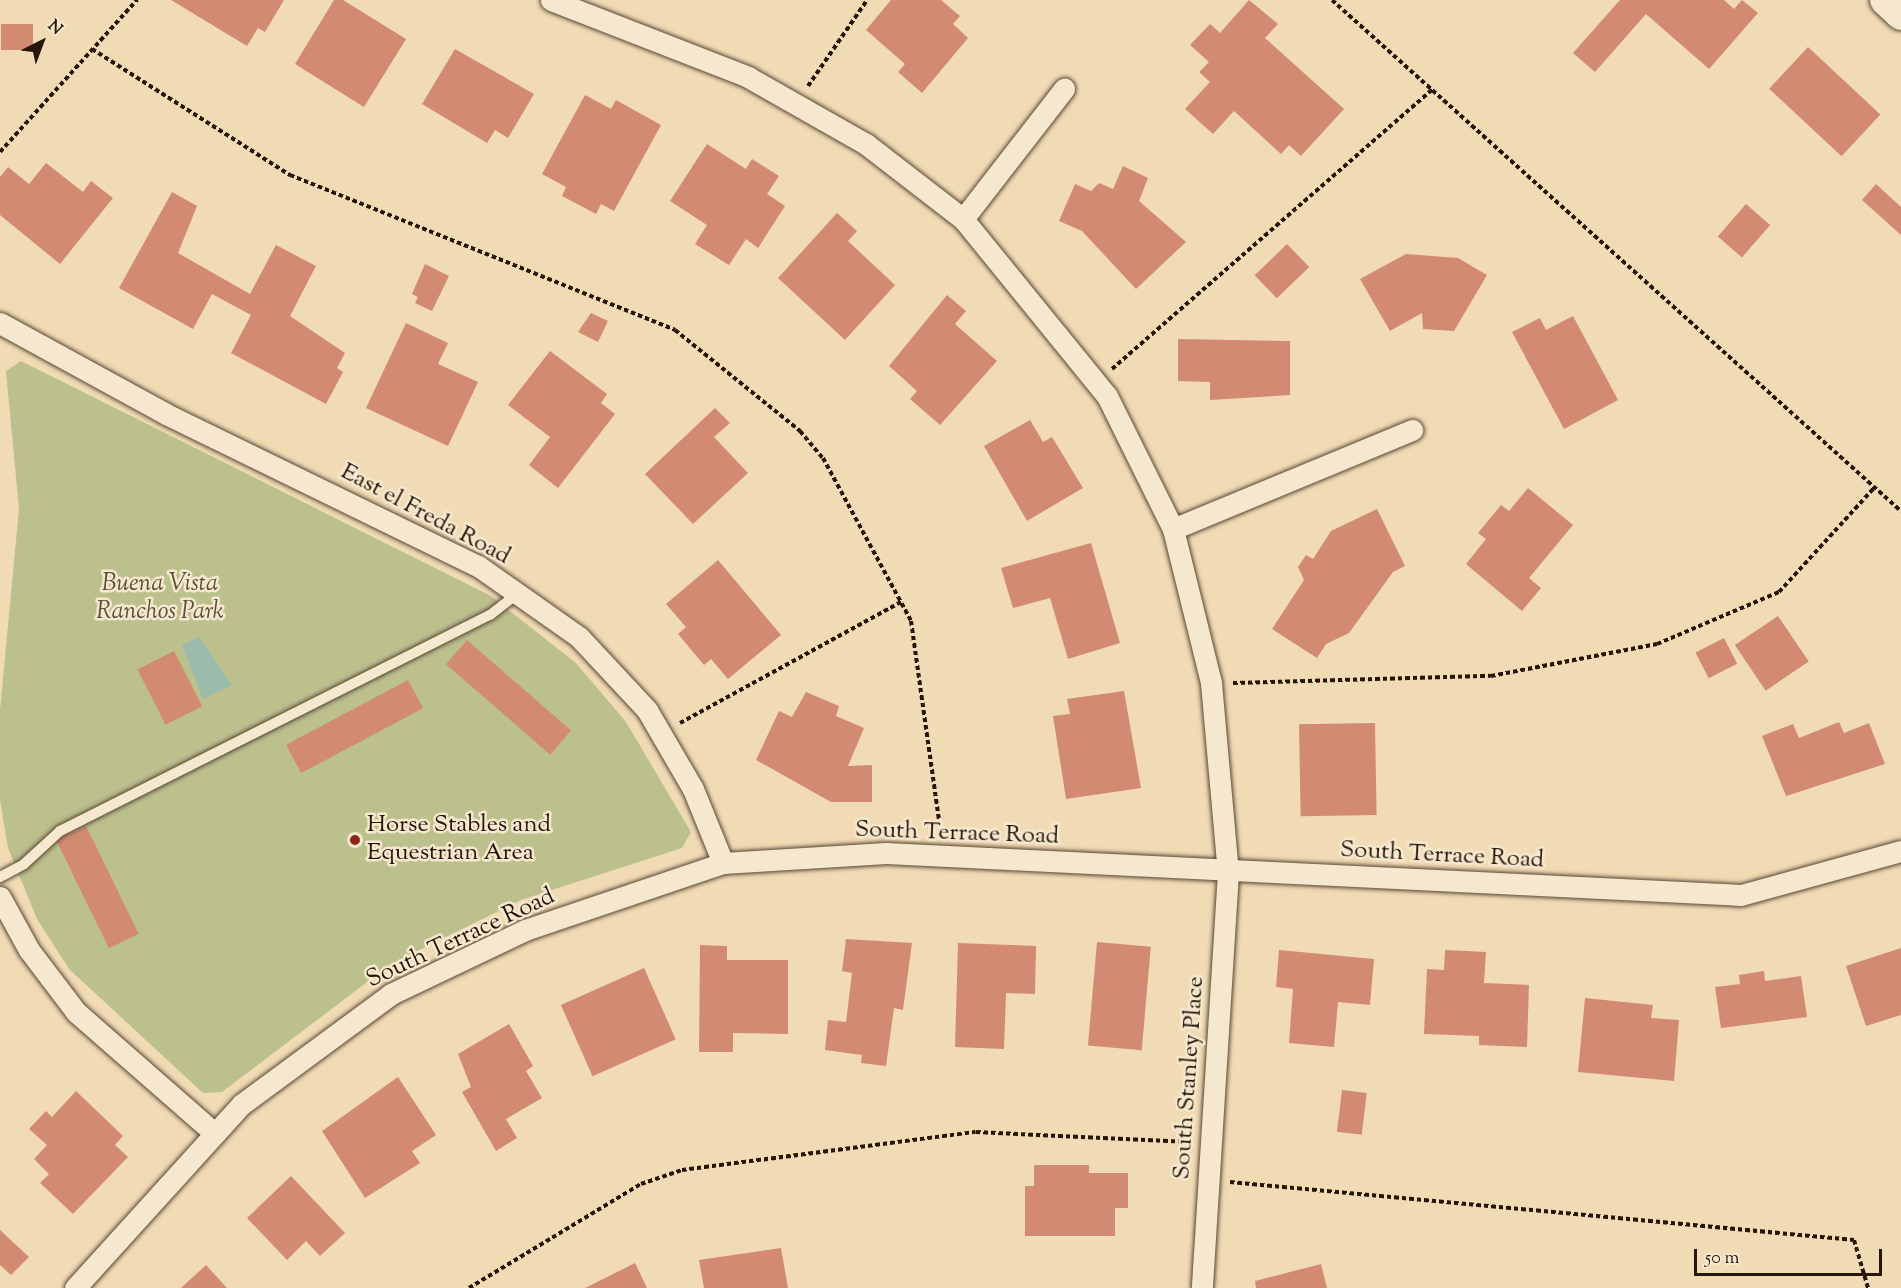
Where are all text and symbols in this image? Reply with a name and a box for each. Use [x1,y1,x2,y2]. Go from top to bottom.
north arrow [12,12,72,72]
text: N [42,15,67,41]
street label: East el Freda Road [335,458,515,572]
park label: Buena Vista Ranchos Park [96,571,224,627]
place label: Horse Stables and Equestrian Area [367,812,551,868]
street label: South Terrace Road [854,816,1060,852]
marker: Horse Stables and Equestrian Area [348,833,362,847]
street label: South Terrace Road [1339,836,1545,876]
street label: South Terrace Road [362,883,560,995]
street label: South Stanley Place [1169,975,1211,1181]
scale bar [1697,1237,1884,1275]
text: 50 m [1705,1246,1739,1272]

